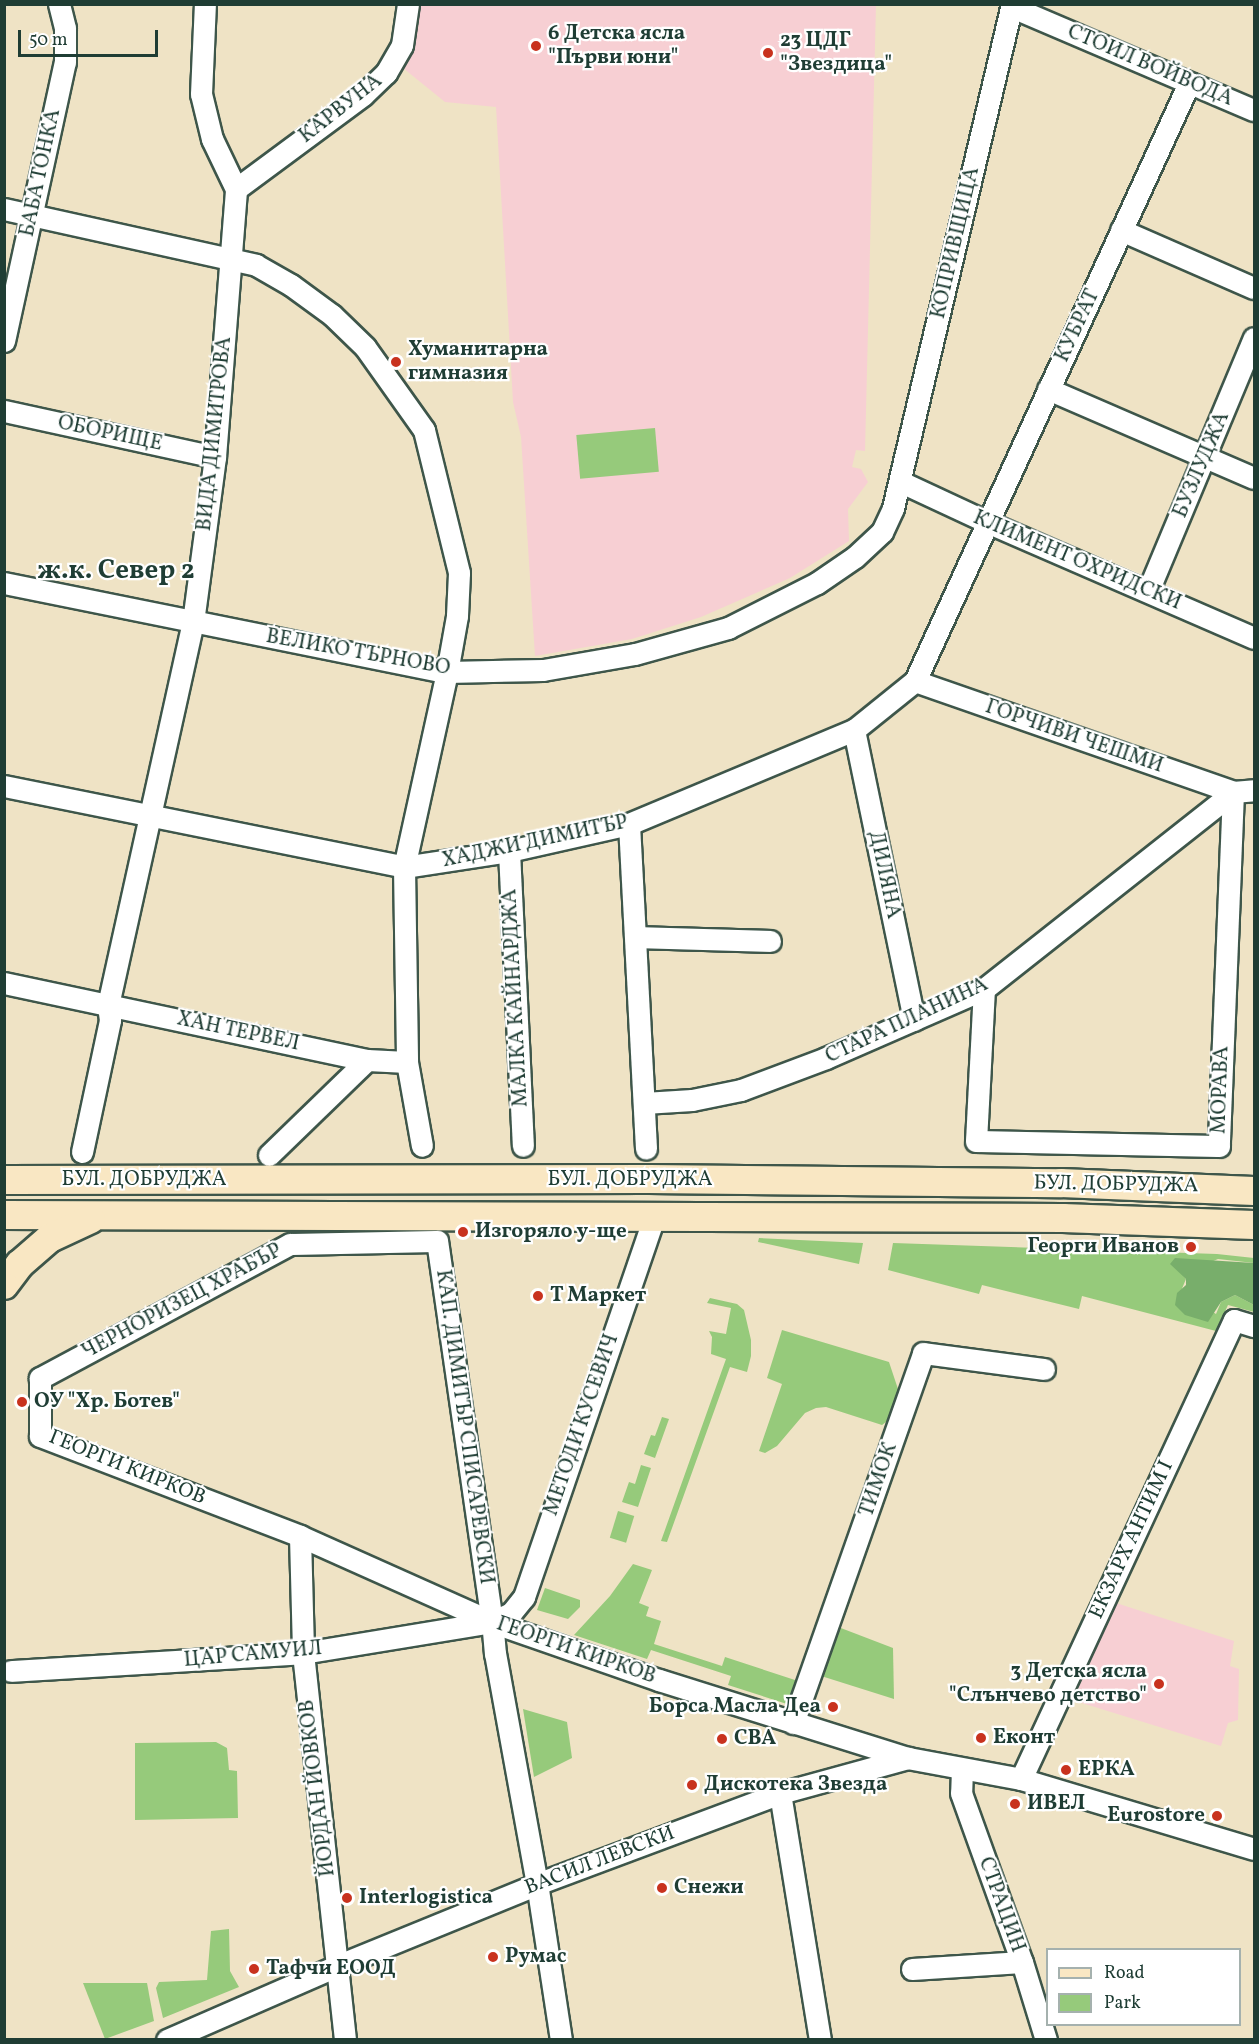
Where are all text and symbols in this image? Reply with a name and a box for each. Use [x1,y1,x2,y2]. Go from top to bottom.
scale bar [21,18,160,56]
street label: СТОИЛ ВОЙВОДА [1063,20,1237,112]
place label: 6 Детска ясла "Първи юни" [548,21,685,71]
text: 50 m [29,28,68,53]
place label: 23 ЦДГ "Звездица" [780,28,892,78]
marker: 6 Детска ясла "Първи юни" [529,39,543,53]
marker: 23 ЦДГ "Звездица" [761,46,775,60]
street label: КАРВУНА [294,69,388,149]
street label: БАБА ТОНКА [15,106,67,240]
street label: КОПРИВЩИЦА [926,165,986,321]
street label: КУБРАТ [1050,286,1106,366]
street label: ВИДА ДИМИТРОВА [192,335,238,533]
place label: Хуманитарна гимназия [408,337,548,387]
marker: Хуманитарна гимназия [389,355,403,369]
street label: БУЗЛУДЖА [1168,408,1236,522]
street label: ОБОРИЩЕ [55,411,165,457]
street label: КЛИМЕНТ ОХРИДСКИ [969,506,1185,616]
district label: ж.к. Север 2 [37,556,195,588]
street label: ВЕЛИКО ТЪРНОВО [264,624,452,682]
street label: ГОРЧИВИ ЧЕШМИ [982,695,1166,779]
street label: ХАДЖИ ДИМИТЪР [440,810,630,874]
street label: ДИЛЯНА [862,829,906,921]
street label: МАЛКА КАЙНАРДЖА [498,888,534,1108]
street label: СТАРА ПЛАНИНА [822,972,992,1070]
street label: ХАН ТЕРВЕЛ [174,1007,302,1057]
street label: МОРАВА [1207,1046,1235,1134]
street label: БУЛ. ДОБРУДЖА [62,1167,226,1193]
street label: БУЛ. ДОБРУДЖА [548,1167,712,1193]
street label: БУЛ. ДОБРУДЖА [1033,1171,1199,1199]
place label: Изгоряло у-ще [475,1219,627,1245]
marker: Изгоряло у-ще [456,1225,470,1239]
place label: Георги Иванов [1027,1234,1179,1260]
street label: ЧЕРНОРИЗЕЦ ХРАБЪР [78,1239,286,1365]
marker: Георги Иванов [1184,1240,1198,1254]
street label: КАП. ДИМИТЪР СПИСАРЕВСКИ [429,1268,499,1586]
place label: Т Маркет [550,1283,647,1309]
marker: Т Маркет [531,1289,545,1303]
street label: МЕТОДИ КУСЕВИЧ [539,1331,625,1519]
place label: ОУ "Хр. Ботев" [34,1389,180,1415]
marker: ОУ "Хр. Ботев" [15,1395,29,1409]
street label: ГЕОРГИ КИРКОВ [45,1425,209,1511]
street label: ТИМОК [855,1440,903,1520]
street label: ЕКЗАРХ АНТИМ I [1084,1457,1180,1623]
street label: ГЕОРГИ КИРКОВ [493,1612,659,1690]
street label: ЦАР САМУИЛ [183,1636,323,1674]
place label: 3 Детска ясла "Слънчево детство" [949,1659,1147,1709]
marker: 3 Детска ясла "Слънчево детство" [1152,1677,1166,1691]
place label: Борса Масла Деа [649,1694,821,1720]
street label: ЙОРДАН ЙОВКОВ [295,1698,341,1878]
marker: Борса Масла Деа [826,1700,840,1714]
place label: Еконт [993,1725,1055,1751]
place label: CBA [734,1726,776,1752]
marker: Еконт [974,1731,988,1745]
marker: CBA [715,1732,729,1746]
place label: ЕРКА [1078,1757,1135,1783]
marker: ЕРКА [1059,1763,1073,1777]
place label: Дискотека Звезда [704,1772,887,1798]
marker: Дискотека Звезда [685,1778,699,1792]
place label: ИВЕЛ [1027,1791,1085,1817]
marker: ИВЕЛ [1008,1797,1022,1811]
place label: Eurostore [1107,1803,1205,1829]
marker: Eurostore [1210,1809,1224,1823]
street label: ВАСИЛ ЛЕВСКИ [522,1821,678,1901]
street label: СТРАЦИН [972,1854,1030,1956]
place label: Снежи [674,1875,744,1901]
marker: Снежи [655,1881,669,1895]
place label: Interlogistica [359,1885,493,1911]
marker: Interlogistica [340,1891,354,1905]
place label: Румас [505,1944,567,1970]
legend [1046,1948,1241,2026]
marker: Румас [486,1950,500,1964]
place label: Тафчи ЕООД [266,1956,396,1982]
text: Road [1104,1961,1145,1986]
marker: Тафчи ЕООД [247,1962,261,1976]
text: Park [1104,1991,1141,2016]

